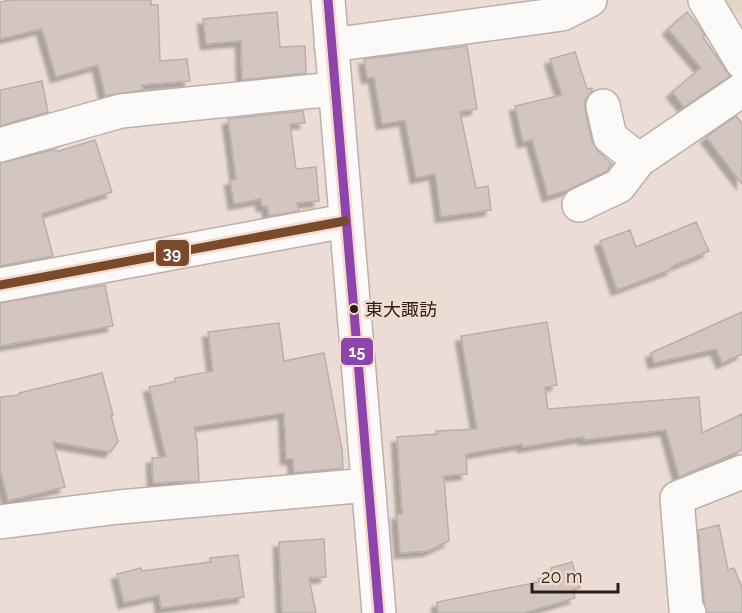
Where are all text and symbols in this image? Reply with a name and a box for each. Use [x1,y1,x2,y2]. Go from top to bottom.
line badge: 39 [155,239,190,267]
text: 39 [163,244,181,263]
place label: 東大諏訪 [365,299,437,320]
marker: 東大諏訪 [348,303,360,315]
line badge: 15 [340,337,374,366]
text: 15 [349,342,366,361]
scale bar [532,556,618,594]
text: 20 m [541,566,583,587]

